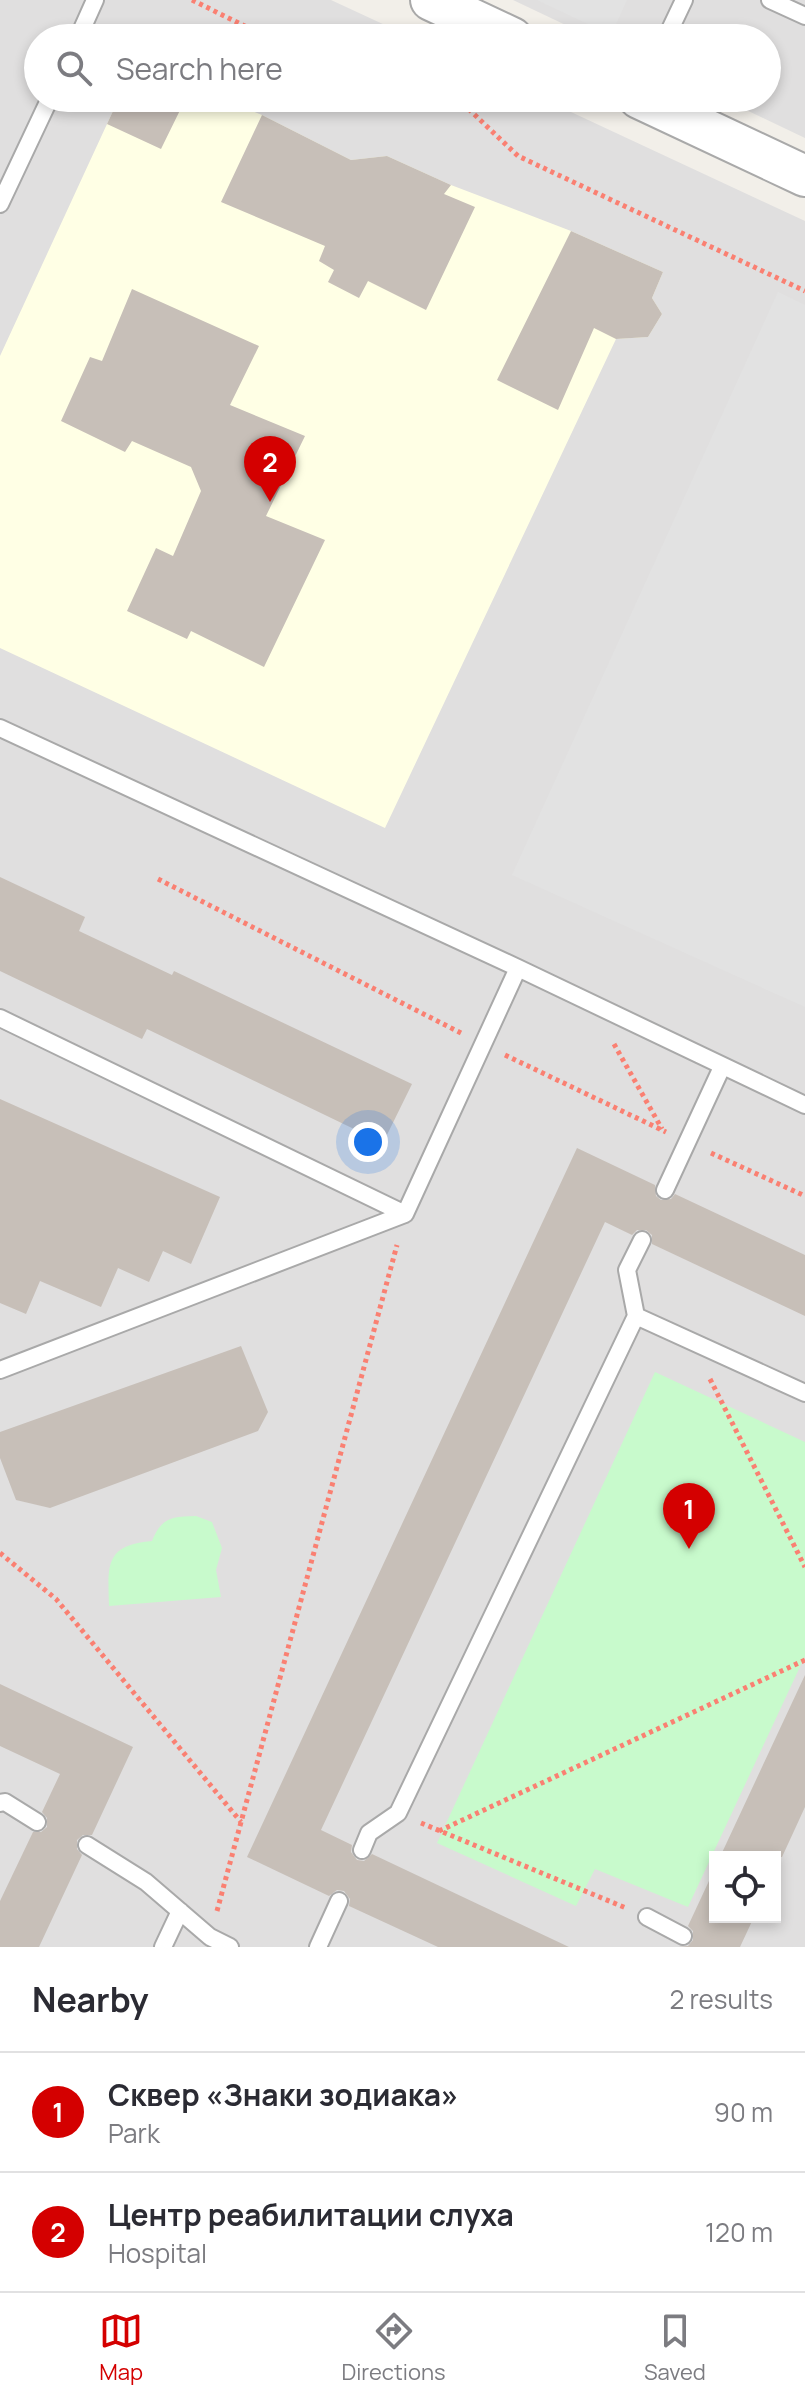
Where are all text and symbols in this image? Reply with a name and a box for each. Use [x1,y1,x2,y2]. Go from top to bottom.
search box [24,24,781,112]
icon: search [52,46,96,90]
text: Search here [116,48,283,89]
pin: 2 [244,436,296,502]
your location [348,1122,388,1162]
pin: 1 [663,1483,715,1549]
map controls [709,1851,781,1923]
button: locate [709,1851,781,1923]
text: Nearby [32,1976,148,2022]
text: 2 results [669,1981,773,2017]
text: Сквер «Знаки зодиака» [108,2074,459,2115]
text: 1 [52,2094,64,2130]
text: 90 m [714,2094,773,2130]
text: Park [108,2115,160,2151]
text: Центр реабилитации слуха [108,2194,514,2235]
text: 2 [50,2214,66,2250]
text: 120 m [705,2214,773,2250]
text: Hospital [108,2235,207,2271]
tab: Map [99,2309,143,2387]
tab: Directions [341,2309,446,2387]
tab: Saved [644,2309,706,2387]

